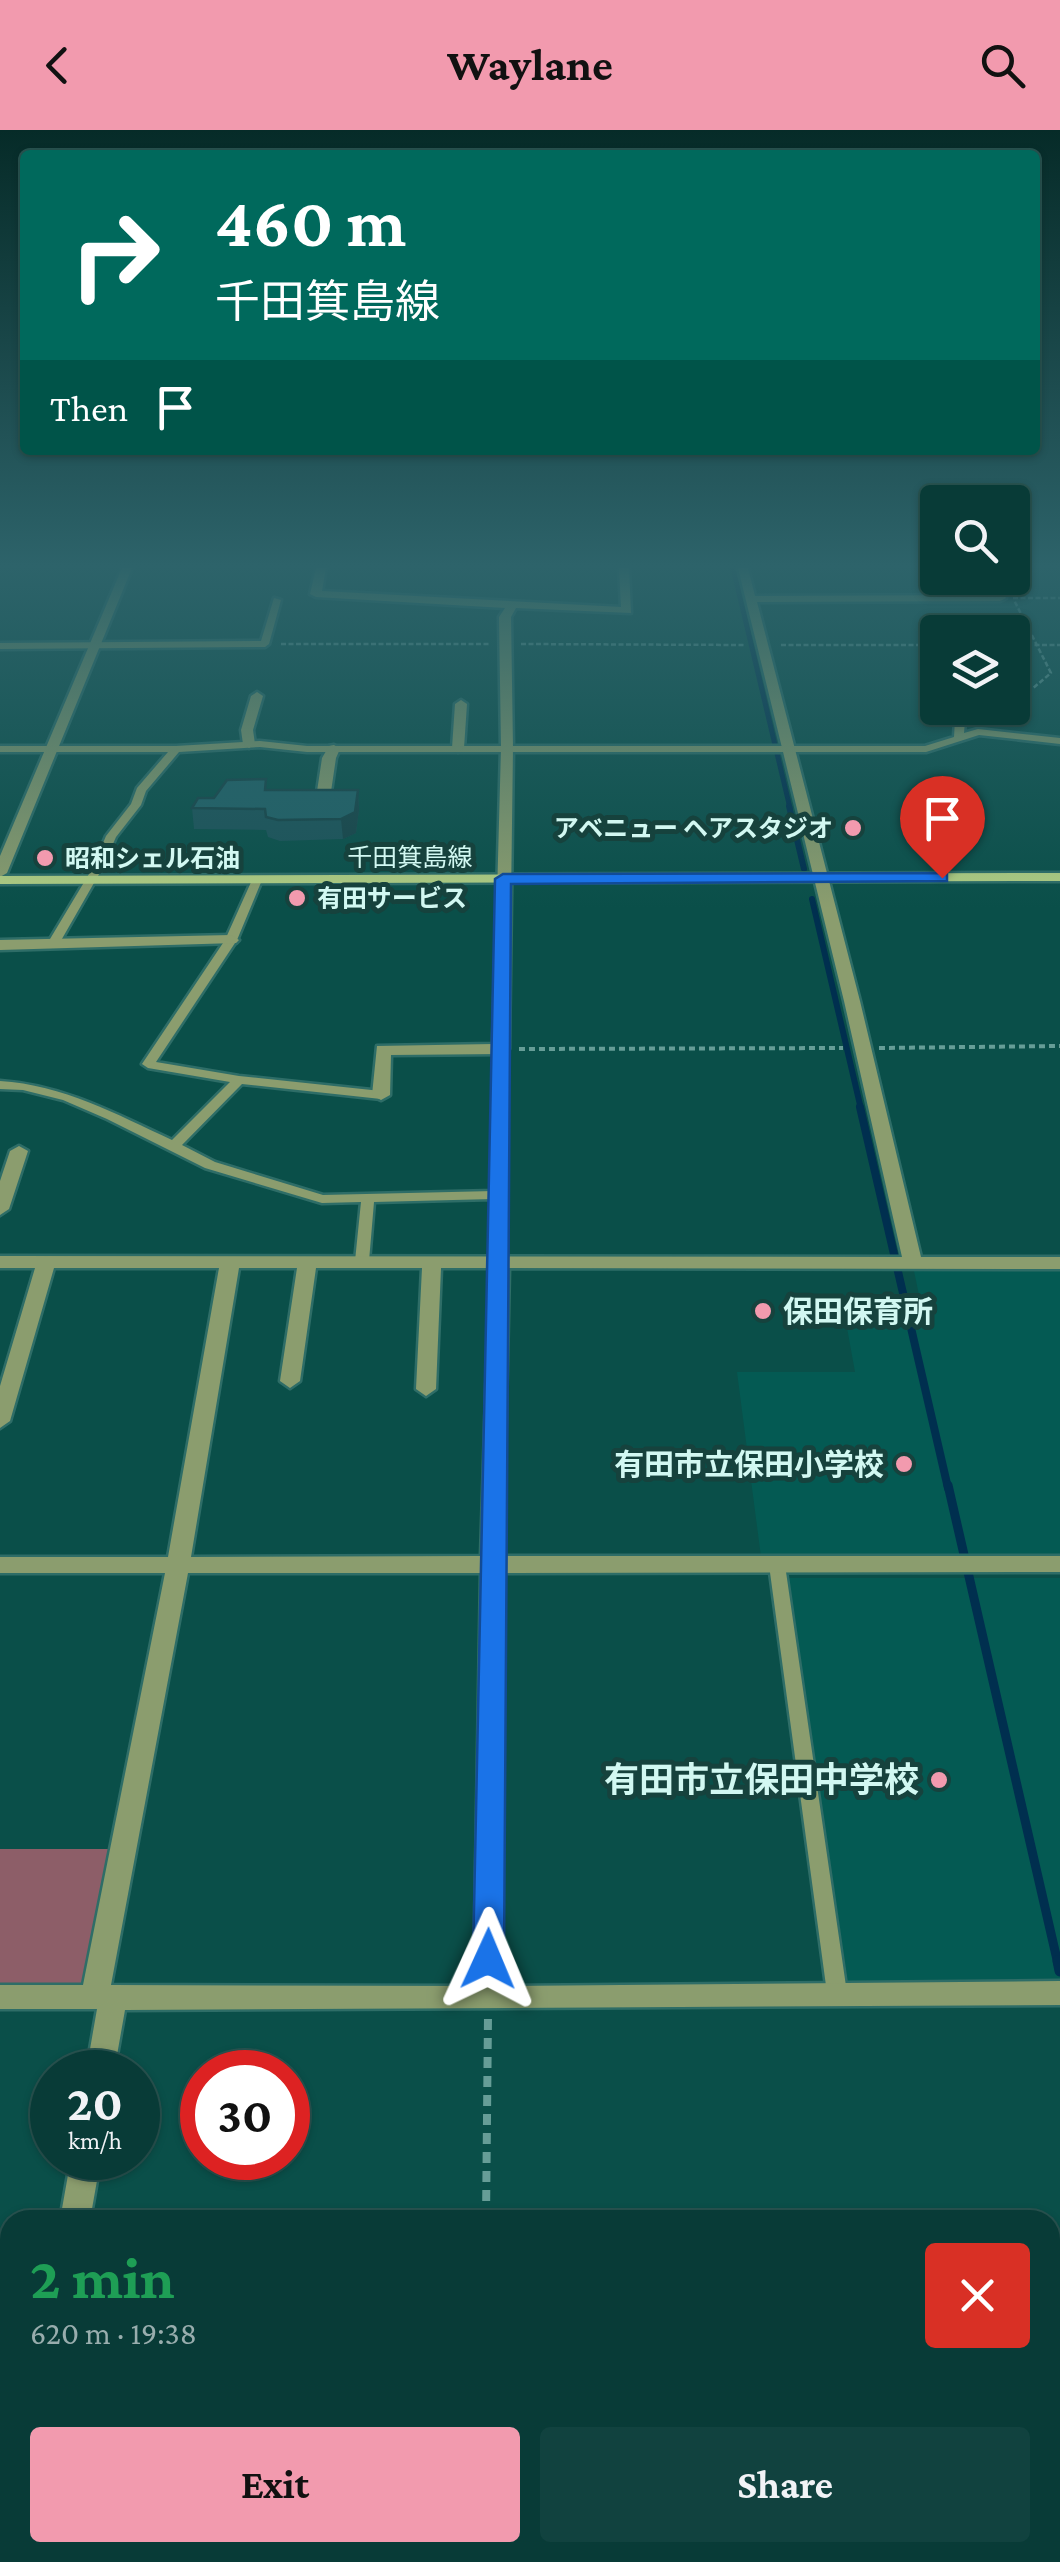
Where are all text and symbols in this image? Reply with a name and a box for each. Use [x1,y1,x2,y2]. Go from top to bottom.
icon: back [30,38,85,93]
icon: search [975,38,1030,93]
text: Waylane [447,40,613,90]
text: 460 m [215,183,406,261]
icon: right [50,190,180,320]
text: 千田箕島線 [215,277,440,327]
icon: arrive [148,380,203,435]
text: Then [50,387,128,429]
map controls [920,485,1030,725]
button: search [920,485,1030,595]
button: layers [920,615,1030,725]
pin [900,776,985,879]
icon: arrive [915,791,970,846]
place label: アベニュー ヘアスタジオ [554,815,833,842]
marker: アベニュー ヘアスタジオ [842,817,864,839]
street label: 千田箕島線 [347,844,473,871]
place label: 昭和シェル石油 [65,845,240,872]
marker: 昭和シェル石油 [34,847,56,869]
place label: 有田サービス [317,885,467,912]
marker: 有田サービス [286,887,308,909]
place label: 保田保育所 [783,1295,933,1328]
marker: 保田保育所 [752,1300,774,1322]
place label: 有田市立保田小学校 [614,1448,884,1481]
marker: 有田市立保田小学校 [893,1453,915,1475]
place label: 有田市立保田中学校 [604,1761,919,1800]
marker: 有田市立保田中学校 [928,1769,950,1791]
position arrow [436,1907,540,2011]
speed limit sign: 30 [180,2050,310,2180]
text: 20 [67,2075,123,2131]
text: km/h [68,2127,122,2154]
button: close [925,2243,1030,2348]
text: 2 min [30,2244,175,2311]
text: 620 m · 19:38 [30,2315,197,2351]
button: Exit [30,2427,520,2542]
button: Share [540,2427,1030,2542]

